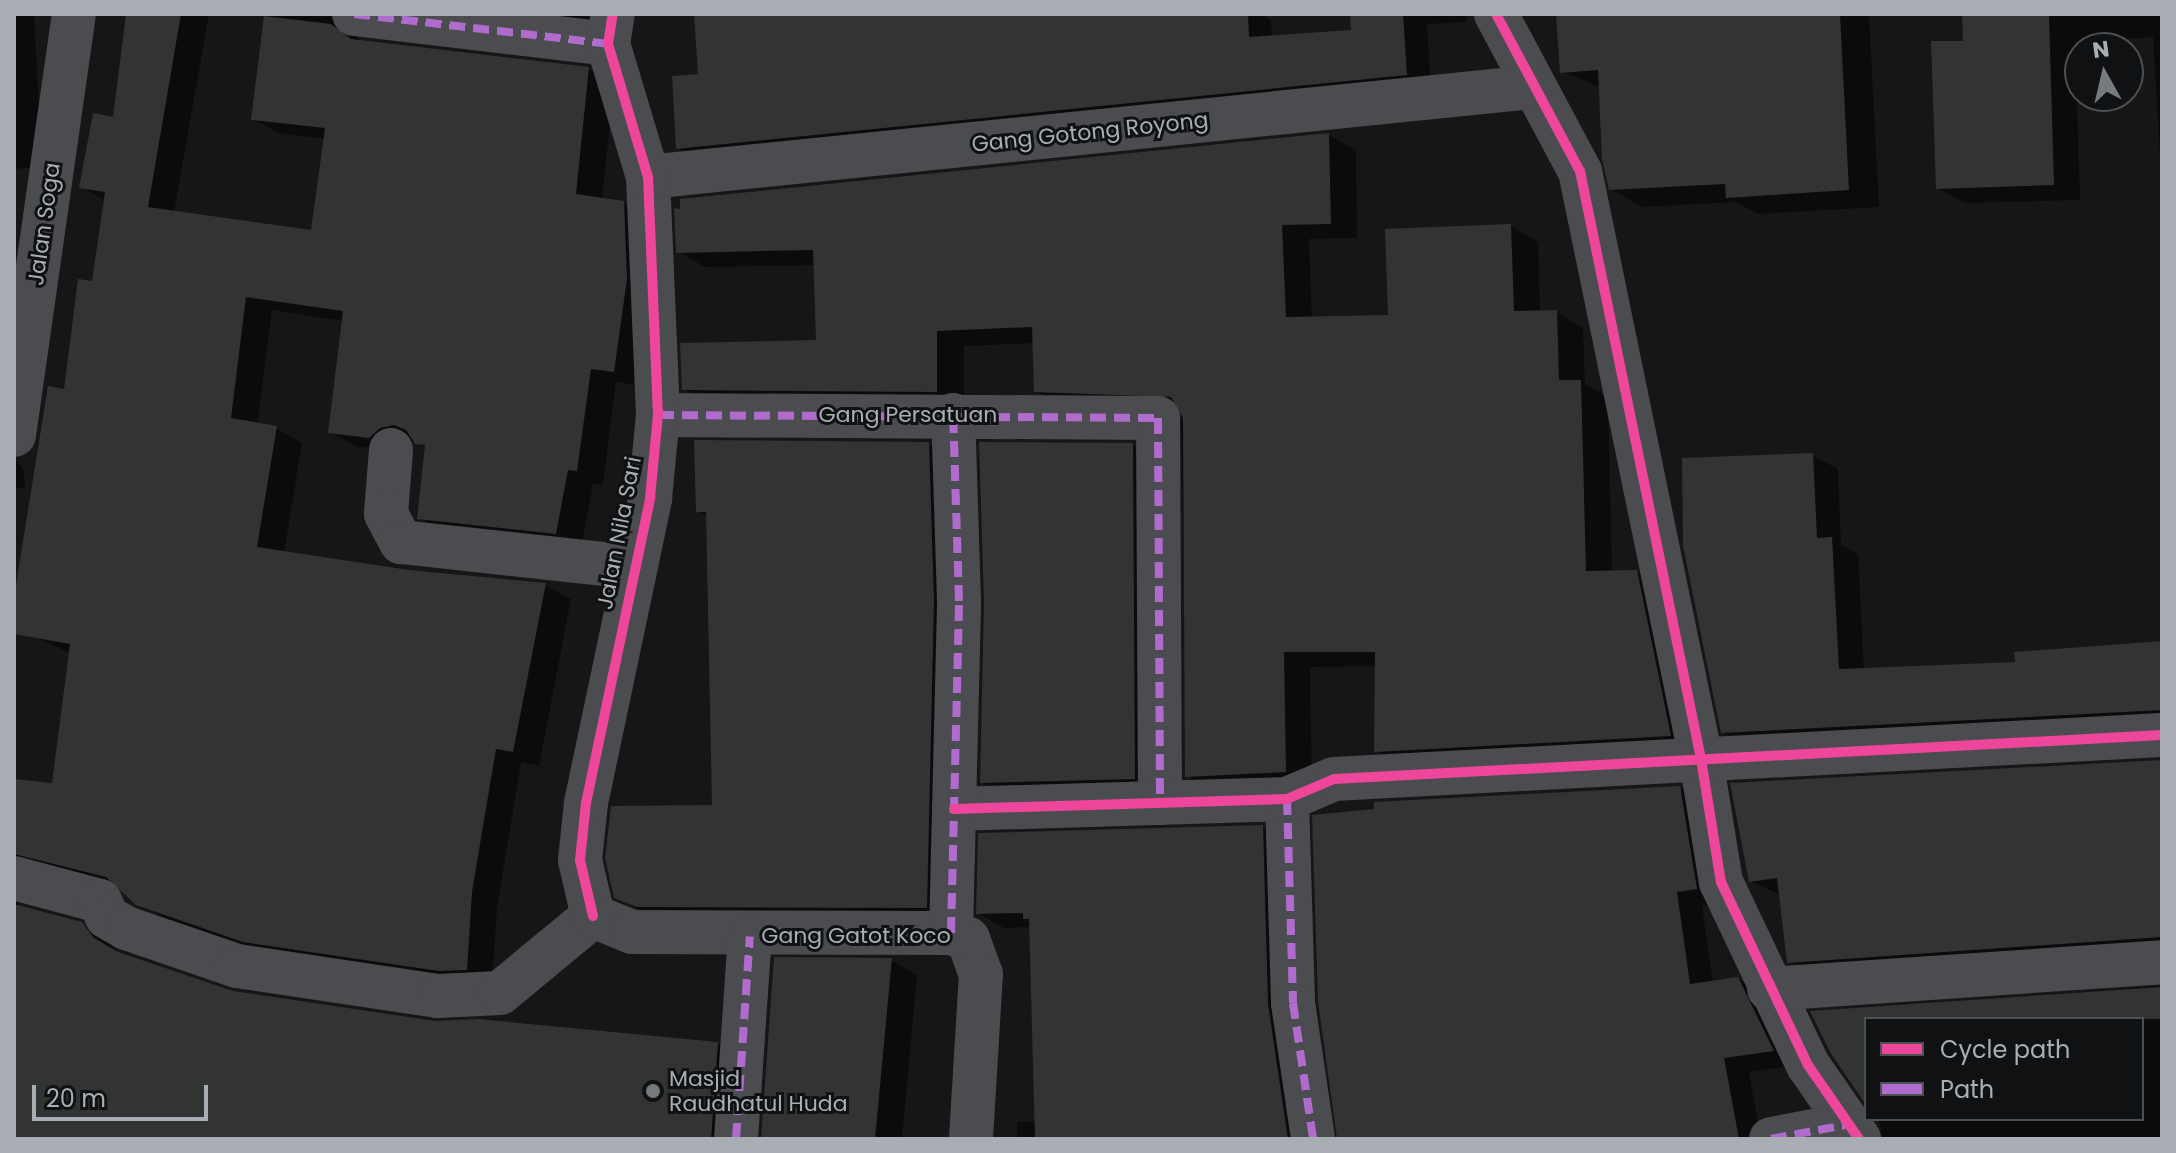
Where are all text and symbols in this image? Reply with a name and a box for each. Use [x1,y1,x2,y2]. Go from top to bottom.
north arrow [2064,32,2144,112]
text: N [2091,33,2111,66]
street label: Gang Gotong Royong [970,106,1210,158]
street label: Jalan Soga [22,161,66,287]
street label: Gang Persatuan [819,402,997,428]
street label: Jalan Nila Sari [591,454,647,612]
street label: Gang Gatot Koco [761,923,951,949]
legend [1864,1017,2144,1121]
text: Cycle path [1940,1033,2070,1066]
place label: Masjid Raudhatul Huda [669,1065,848,1116]
scale bar [36,1069,212,1119]
text: Path [1940,1073,1994,1106]
text: 20 m [46,1082,106,1115]
marker: Masjid Raudhatul Huda [644,1082,662,1100]

